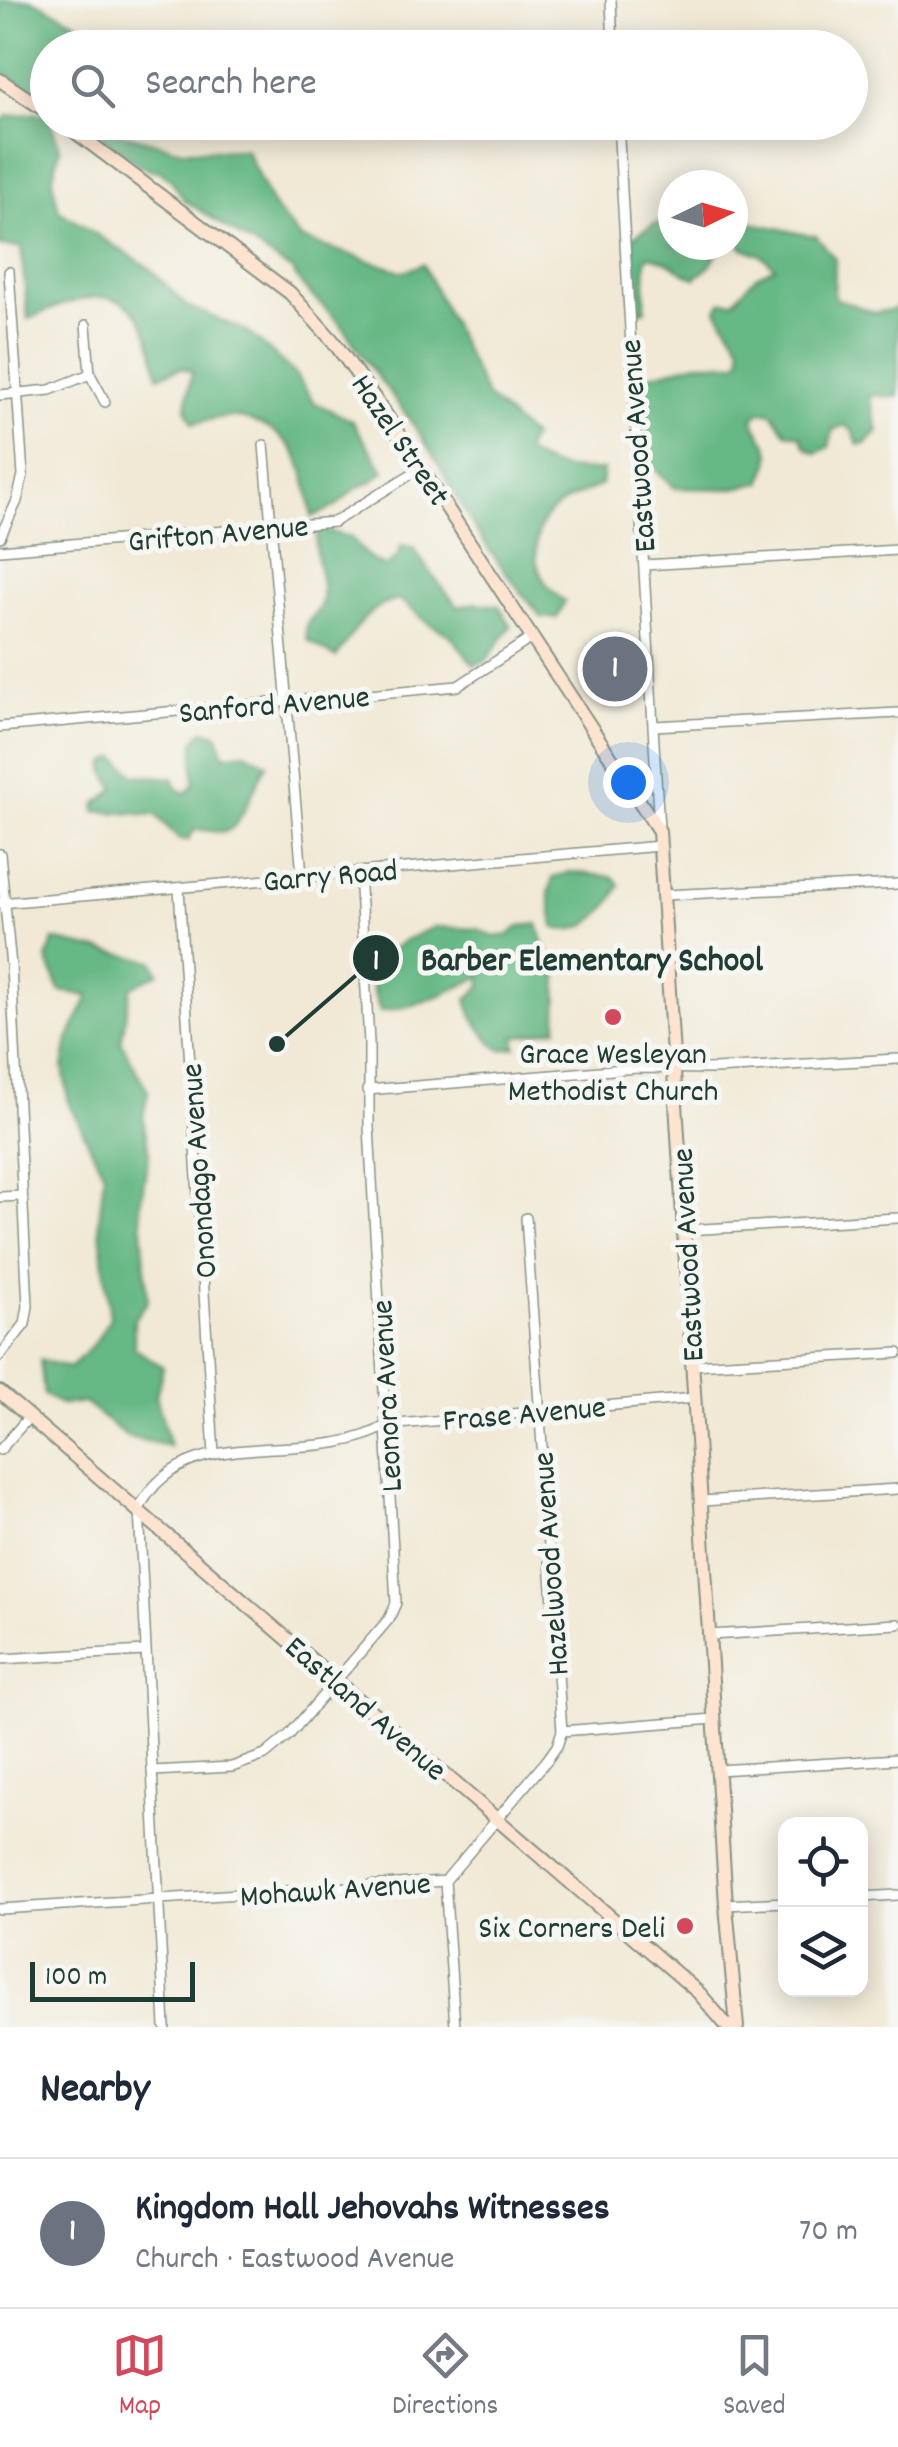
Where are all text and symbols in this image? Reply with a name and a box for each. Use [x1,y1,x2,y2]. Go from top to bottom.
search box [30,30,868,140]
icon: search [65,58,120,113]
text: Search here [145,58,317,113]
north arrow [658,170,748,260]
street label: Eastwood Avenue [611,337,671,554]
street label: Hazel Street [337,367,459,517]
street label: Grifton Avenue [126,506,311,568]
pin: 1 [582,632,648,706]
street label: Sanford Avenue [177,677,372,739]
your location [603,757,654,808]
street label: Garry Road [261,850,400,908]
callout: Barber Elementary School [351,926,783,991]
text: Barber Elementary School [421,938,764,988]
text: 1 [373,942,379,985]
marker: Grace Wesleyan Methodist Church [602,1006,624,1028]
place label: Grace Wesleyan Methodist Church [508,1034,718,1117]
street label: Onondago Avenue [172,1062,232,1280]
street label: Eastwood Avenue [662,1147,720,1363]
street label: Leonora Avenue [362,1299,418,1493]
street label: Frase Avenue [441,1387,608,1447]
street label: Hazelwood Avenue [523,1450,585,1677]
street label: Eastland Avenue [272,1627,455,1794]
map controls [778,1817,868,1997]
button: locate [778,1817,868,1907]
street label: Mohawk Avenue [238,1863,432,1923]
button: layers [778,1907,868,1997]
place label: Six Corners Deli [478,1908,665,1954]
marker: Six Corners Deli [674,1915,696,1937]
scale bar [30,1957,195,2002]
text: 100 m [45,1959,107,1999]
text: Nearby [40,2062,150,2122]
text: Kingdom Hall Jehovahs Witnesses [135,2183,610,2238]
text: 1 [69,2210,76,2256]
text: 70 m [799,2210,858,2256]
text: Church · Eastwood Avenue [135,2238,454,2284]
tab: Map [112,2328,167,2428]
tab: Directions [392,2328,498,2428]
tab: Saved [723,2328,786,2428]

